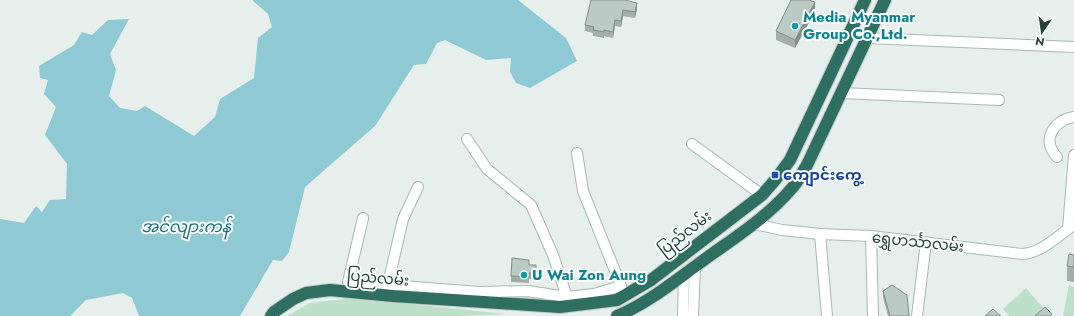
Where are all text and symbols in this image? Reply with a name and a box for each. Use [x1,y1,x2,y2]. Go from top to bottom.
place label: Media Myanmar Group Co.,Ltd. [803,6,916,45]
north arrow [1022,12,1062,52]
marker: Media Myanmar Group Co.,Ltd. [790,21,800,31]
text: N [1034,33,1046,51]
place label: ကျောင်းကွေ့ [783,164,864,187]
marker: ကျောင်းကွေ့ [770,170,780,180]
street label: ပြည်လမ်း [654,205,717,262]
water label: အင်လျားကန် [141,215,233,240]
street label: ရွှေဟင်္သာလမ်း [871,226,965,259]
street label: ပြည်လမ်း [346,264,410,293]
place label: U Wai Zon Aung [532,264,646,286]
marker: U Wai Zon Aung [519,270,529,280]

